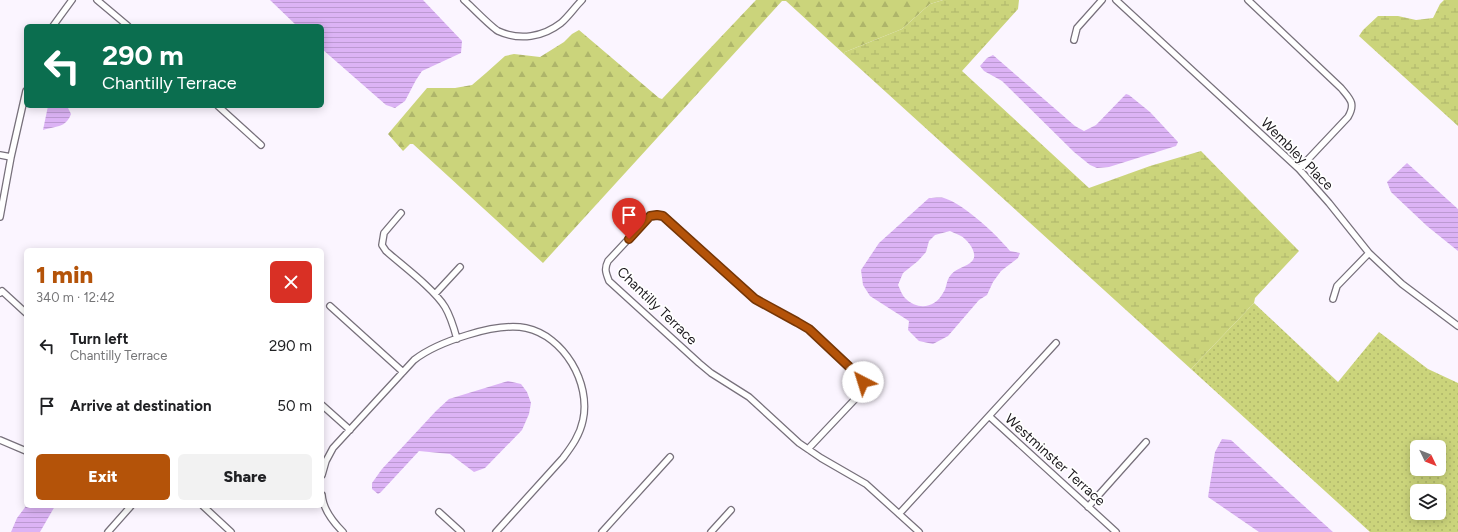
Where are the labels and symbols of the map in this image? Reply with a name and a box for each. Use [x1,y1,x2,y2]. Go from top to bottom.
street label: Wembley Place [1257,114,1337,194]
pin [612,198,646,239]
street label: Chantilly Terrace [613,264,701,349]
position arrow [842,361,884,403]
street label: Westminster Terrace [1001,410,1109,510]
north arrow [1410,440,1446,476]

